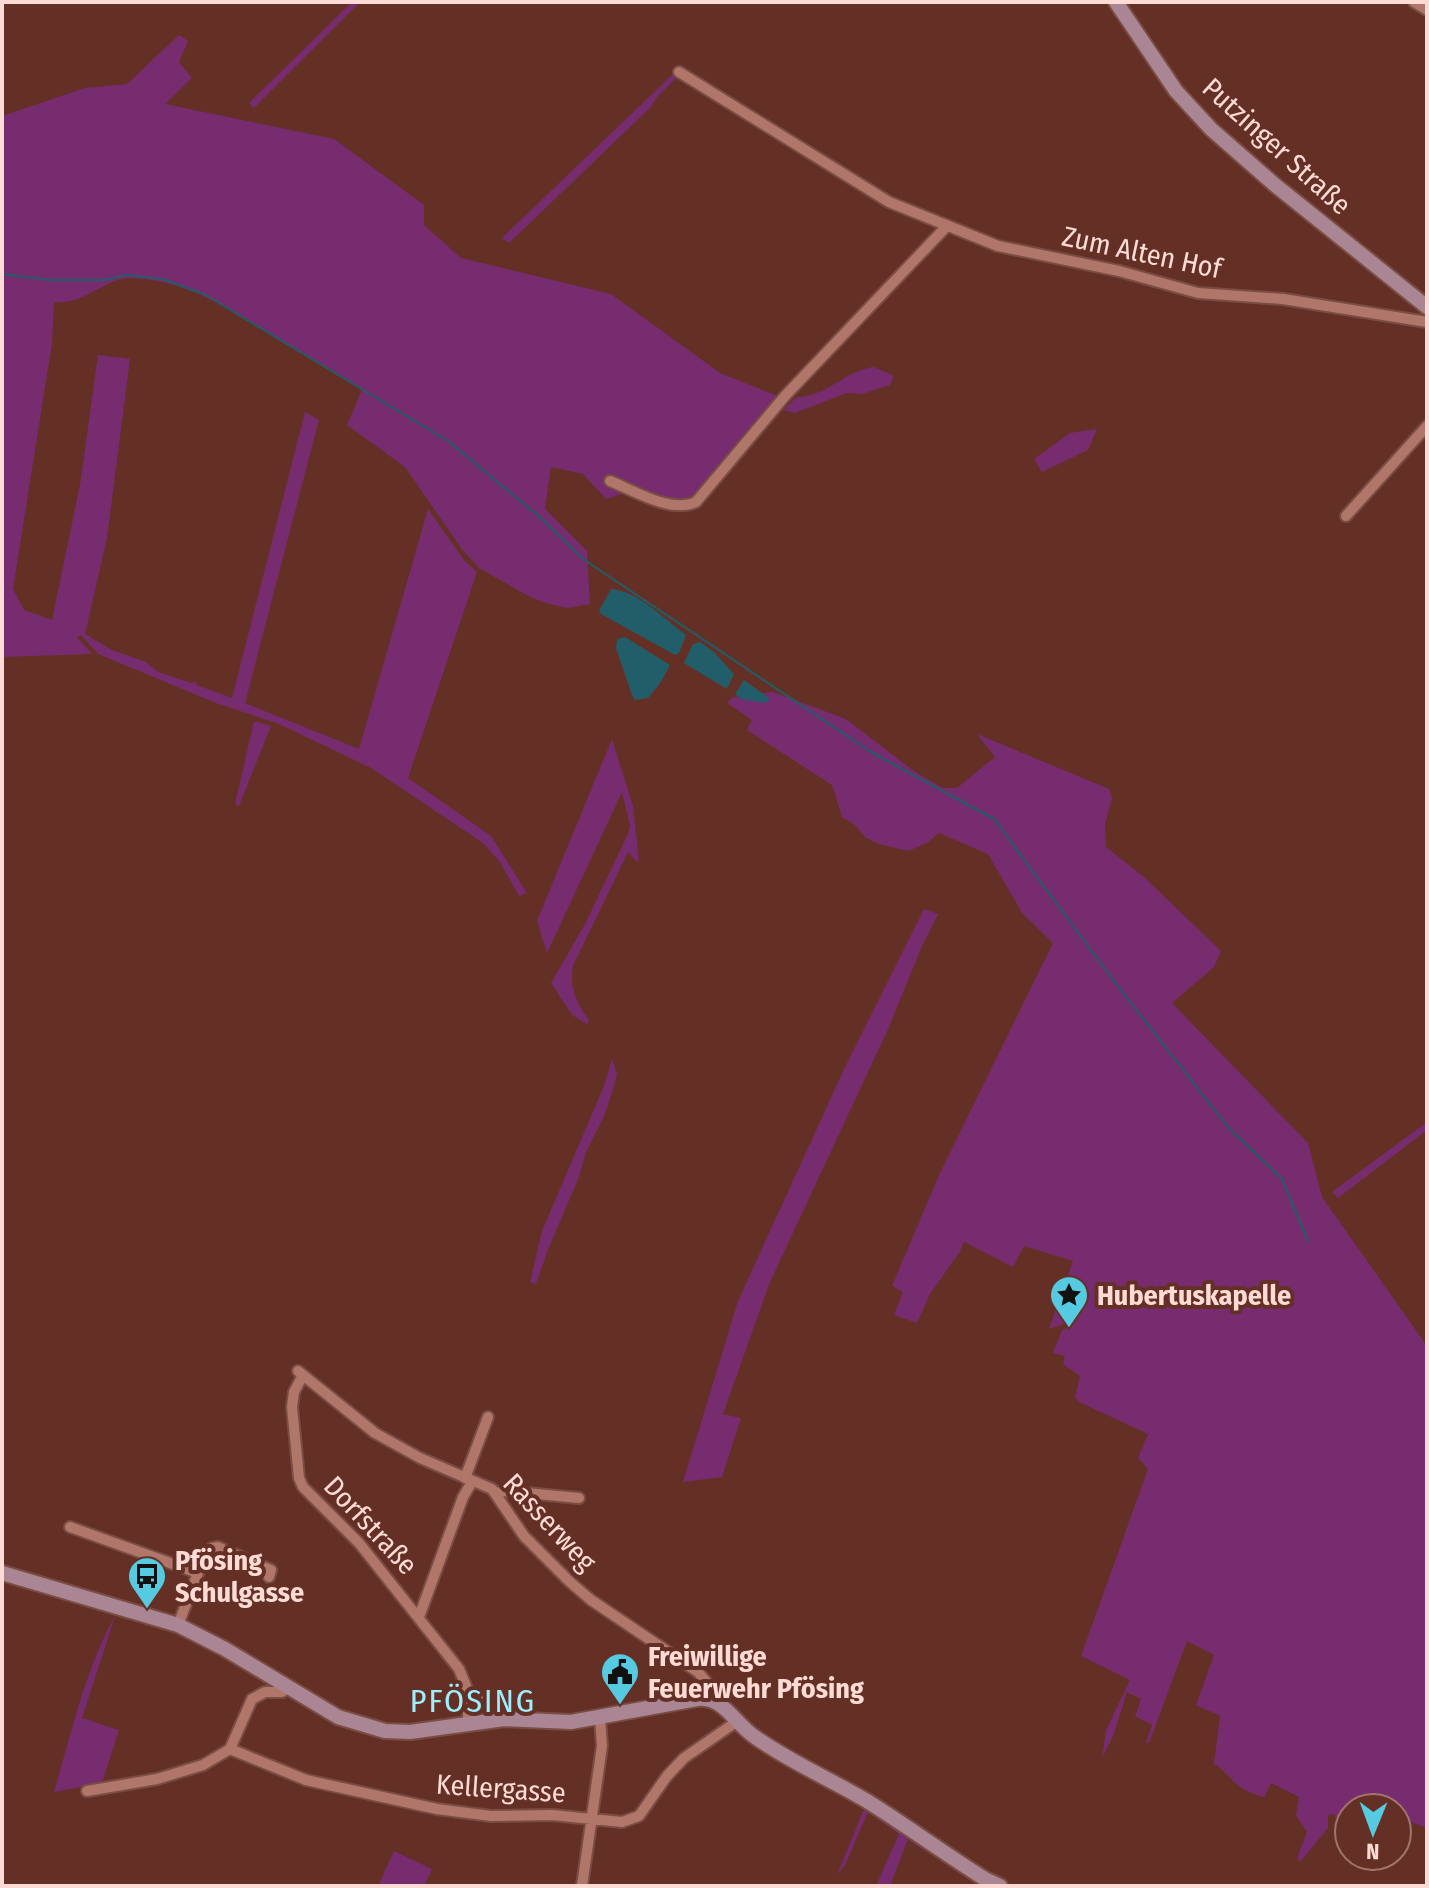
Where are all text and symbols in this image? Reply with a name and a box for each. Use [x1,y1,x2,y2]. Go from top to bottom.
street label: Putzinger Straße [1196,71,1358,222]
street label: Zum Alten Hof [1059,220,1227,286]
place icon: Hubertuskapelle [1048,1274,1090,1329]
place label: Hubertuskapelle [1097,1279,1291,1312]
street label: Rasserweg [496,1467,604,1578]
street label: Dorfstraße [317,1470,424,1581]
place label: Pfösing Schulgasse [175,1544,304,1609]
bus stop icon: Pfösing Schulgasse [126,1555,168,1610]
place label: Freiwillige Feuerwehr Pfösing [648,1640,864,1705]
public building icon: Freiwillige Feuerwehr Pfösing [599,1651,641,1706]
district label: PFÖSING [410,1682,536,1720]
street label: Kellergasse [435,1768,567,1809]
north arrow [1333,1792,1413,1872]
text: N [1366,1838,1379,1865]

